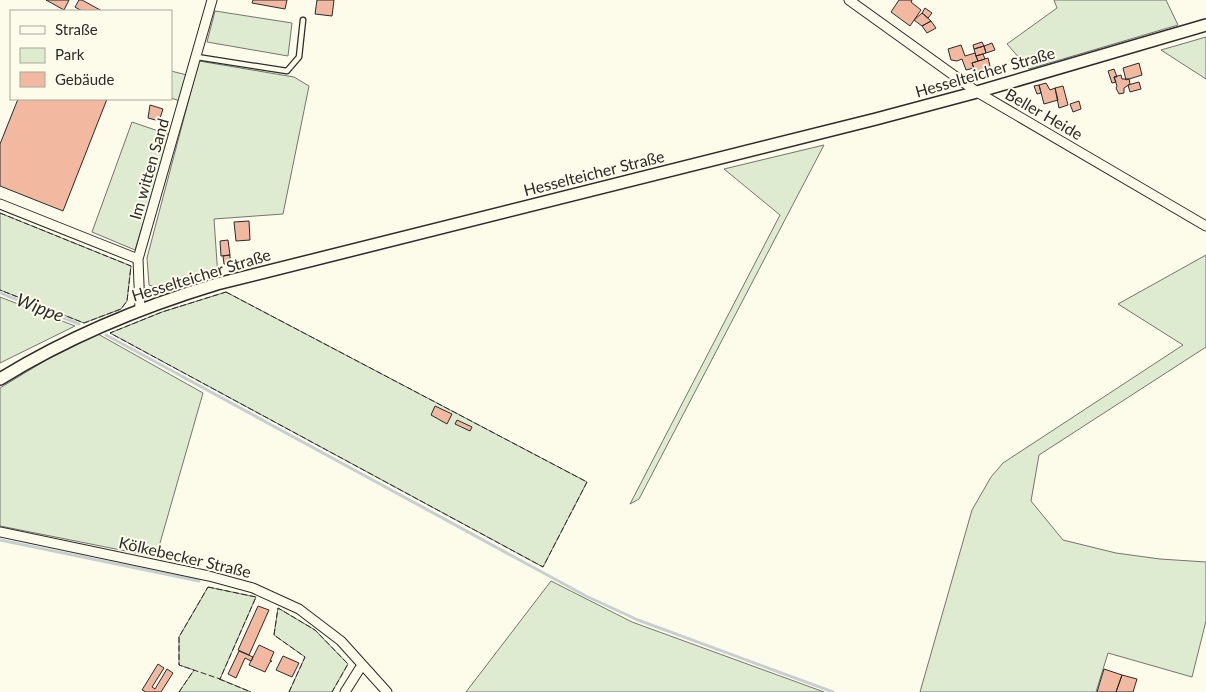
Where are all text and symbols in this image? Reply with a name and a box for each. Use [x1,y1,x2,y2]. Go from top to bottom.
legend [10,10,172,100]
text: Straße [55,20,98,38]
street label: Hesselteicher Straße [913,42,1057,101]
text: Park [55,45,85,63]
text: Gebäude [55,70,114,88]
street label: Beller Heide [1002,84,1086,143]
street label: Im witten Sand [125,116,172,222]
street label: Hesselteicher Straße [521,146,666,199]
street label: Hesselteicher Straße [129,244,273,305]
water label: Wippe [14,288,67,326]
street label: Kölkebecker Straße [117,532,253,581]

